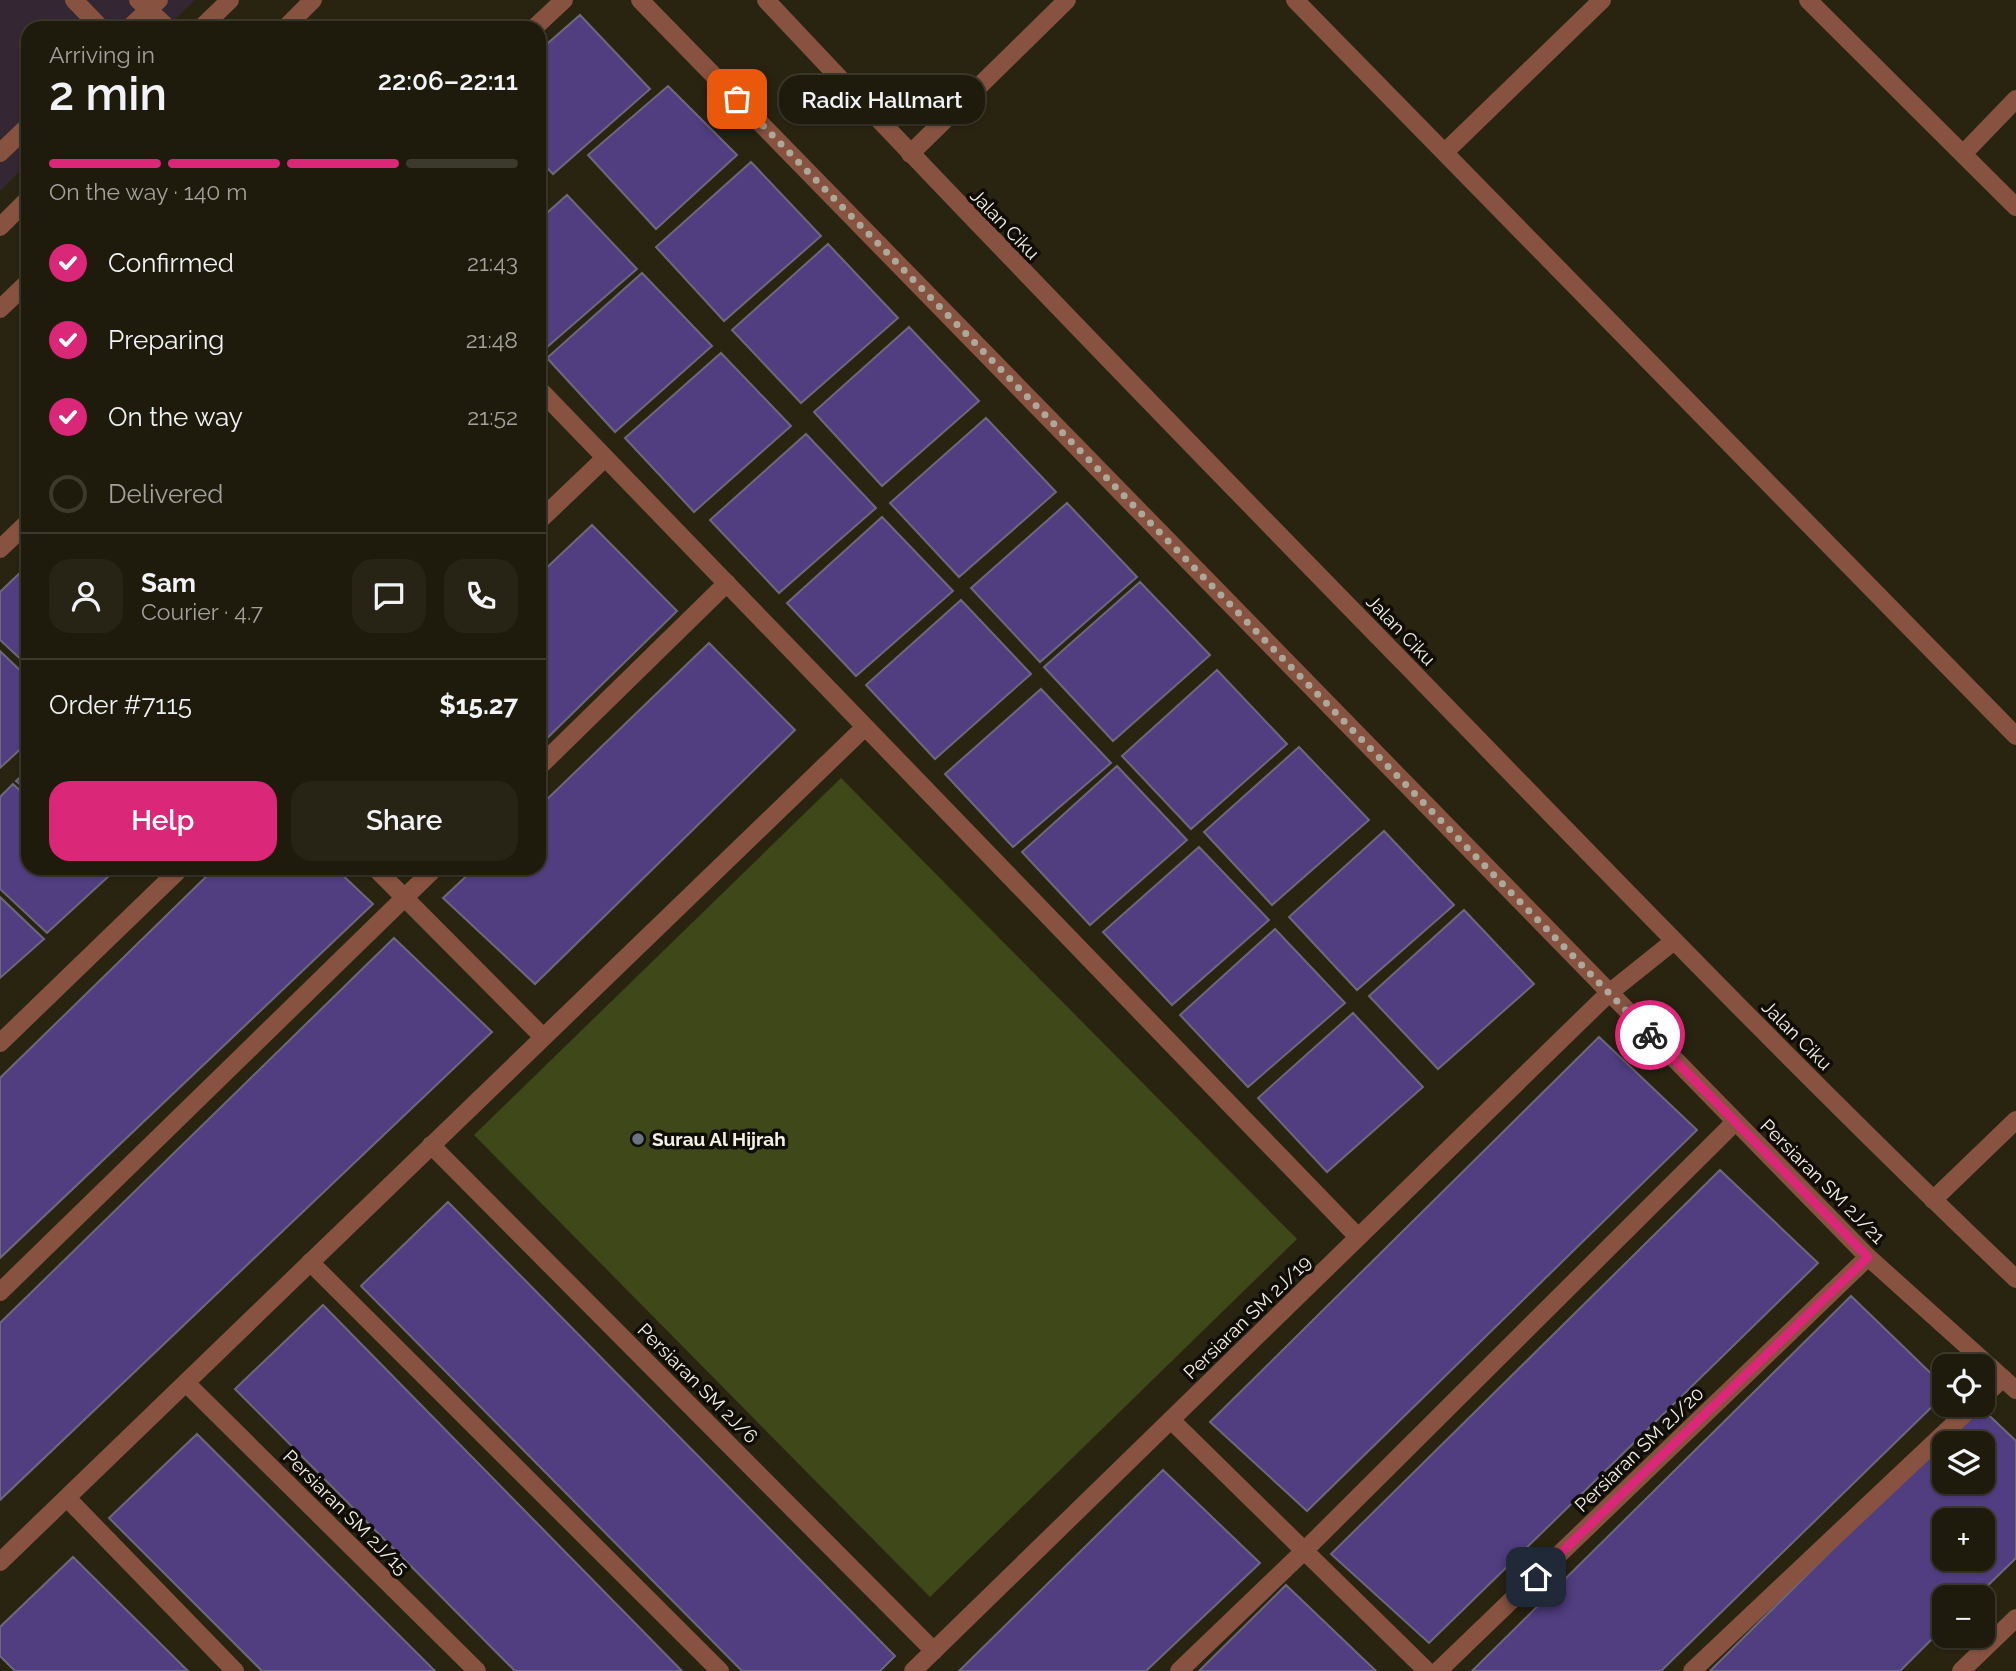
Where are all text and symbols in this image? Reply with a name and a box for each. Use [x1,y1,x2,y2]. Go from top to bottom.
text: Arriving in [49,41,155,68]
text: 22:06–22:11 [378,66,518,96]
text: 2 min [49,67,167,121]
pin [707,69,767,129]
callout: Radix Hallmart [779,74,986,124]
icon: bag [718,80,756,118]
text: Radix Hallmart [802,86,963,113]
text: On the way · 140 m [49,178,247,205]
street label: Jalan Ciku [966,184,1044,264]
icon: check [49,244,87,282]
text: Confirmed [108,248,234,278]
text: 21:43 [467,249,518,276]
icon: check [49,321,87,359]
text: Preparing [108,325,224,355]
text: 21:48 [466,326,518,353]
icon: check [49,398,87,436]
text: On the way [108,402,243,432]
text: 21:52 [467,403,518,430]
text: Delivered [108,479,223,509]
button: person [49,559,123,633]
button: chat [352,559,426,633]
button: phone [444,559,518,633]
text: Sam [141,568,196,598]
street label: Jalan Ciku [1362,590,1440,670]
text: Courier · 4.7 [141,598,263,625]
text: Order #7115 [49,690,192,720]
text: $15.27 [439,690,518,720]
button: Help [49,781,277,861]
button: Share [291,781,518,861]
street label: Jalan Ciku [1758,996,1836,1074]
courier [1615,1000,1685,1070]
icon: bike [1631,1016,1669,1054]
street label: Persiaran SM 2J/21 [1756,1114,1890,1248]
place label: Surau Al Hijrah [652,1128,786,1150]
marker: Surau Al Hijrah [630,1131,646,1147]
street label: Persiaran SM 2J/19 [1179,1251,1315,1383]
street label: Persiaran SM 2J/6 [633,1318,763,1448]
map controls [1932,1354,1995,1648]
button: locate [1932,1354,1995,1417]
street label: Persiaran SM 2J/20 [1570,1382,1708,1516]
button: layers [1932,1431,1995,1494]
street label: Persiaran SM 2J/15 [279,1445,413,1579]
button: + [1932,1508,1995,1571]
pin [1506,1547,1566,1607]
icon: home [1517,1558,1555,1596]
button: − [1932,1585,1995,1648]

